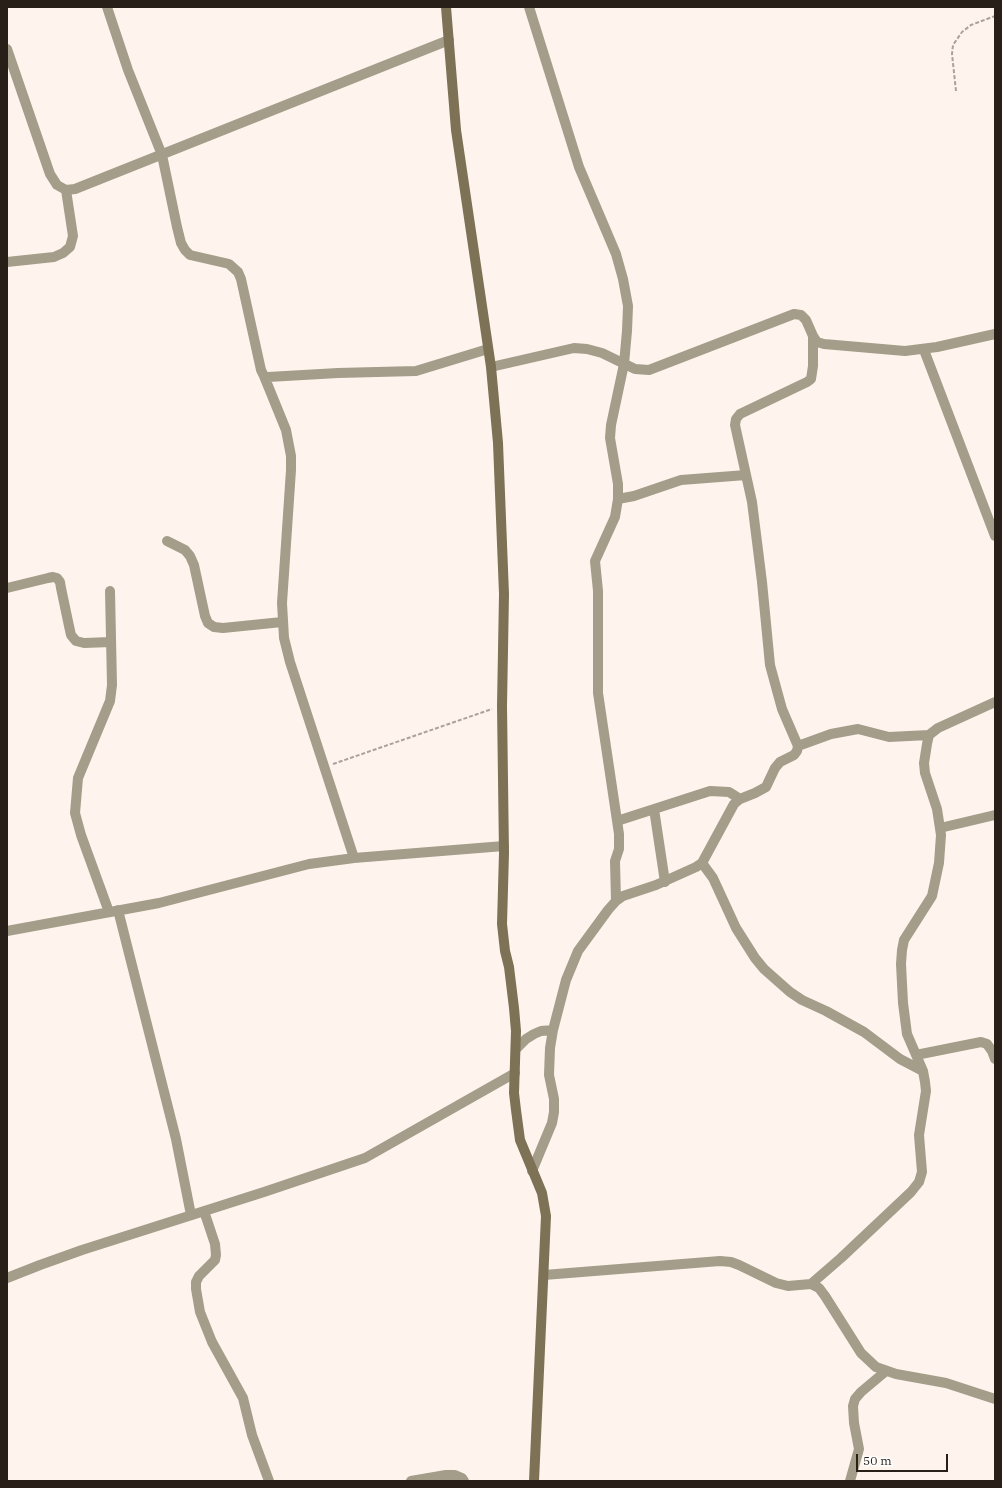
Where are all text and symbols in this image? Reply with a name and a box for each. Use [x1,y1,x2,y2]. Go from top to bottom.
scale bar [858,1446,950,1472]
text: 50 m [863,1453,892,1468]

